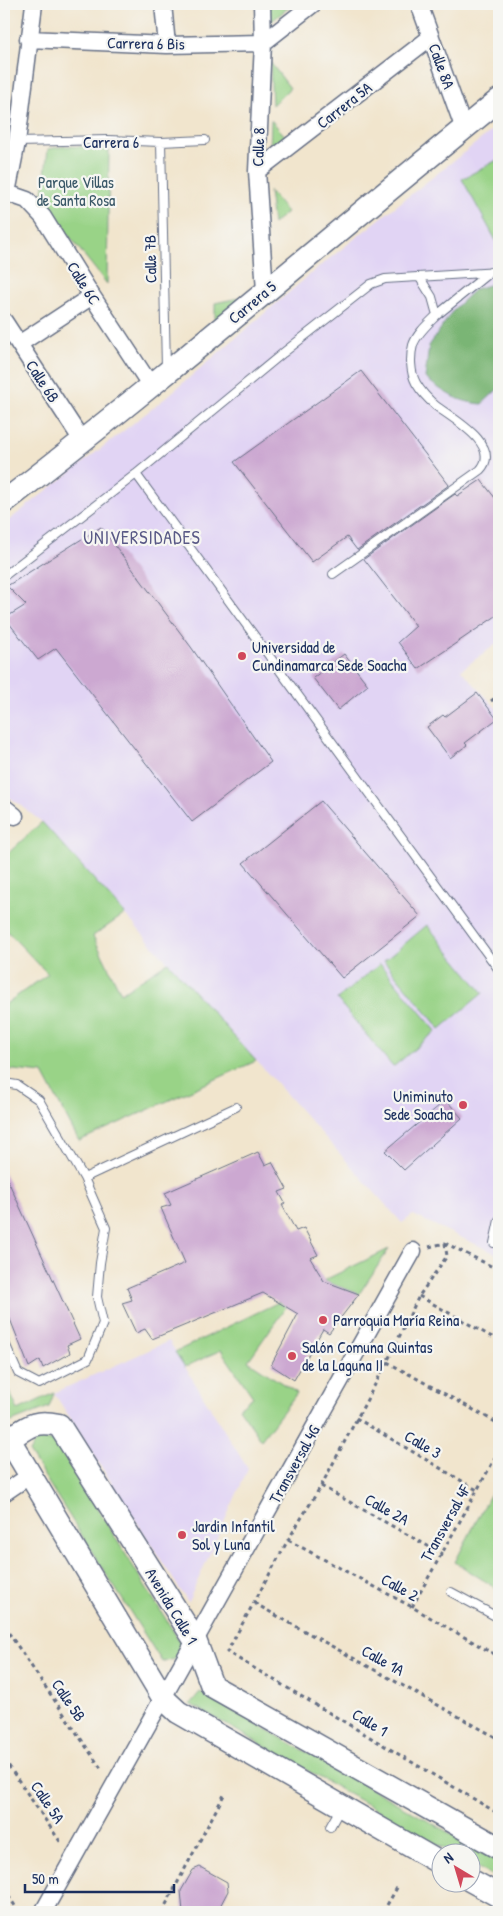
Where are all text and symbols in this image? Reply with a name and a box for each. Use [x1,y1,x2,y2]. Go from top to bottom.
street label: Carrera 6 Bis [107,31,185,55]
street label: Calle 8A [424,40,460,92]
street label: Carrera 5A [312,76,376,133]
street label: Calle 8 [246,127,270,167]
street label: Carrera 6 [83,131,139,153]
park label: Parque Villas de Santa Rosa [37,171,115,211]
street label: Calle 7B [139,235,161,283]
street label: Calle 6C [62,257,106,309]
street label: Carrera 5 [223,275,281,329]
street label: Calle 6B [21,356,65,406]
district label: UNIVERSIDADES [83,525,201,550]
place label: Universidad de Cundinamarca Sede Soacha [252,636,406,676]
marker: Universidad de Cundinamarca Sede Soacha [236,650,248,662]
place label: Uniminuto Sede Soacha [384,1085,454,1125]
marker: Uniminuto Sede Soacha [457,1099,469,1111]
place label: Parroquia María Reina [333,1309,459,1331]
marker: Parroquia María Reina [317,1314,329,1326]
place label: Salón Comuna Quintas de la Laguna II [302,1336,433,1376]
marker: Salón Comuna Quintas de la Laguna II [286,1350,298,1362]
street label: Transversal 4G [263,1421,325,1507]
street label: Calle 3 [401,1425,445,1463]
street label: Transversal 4F [415,1480,476,1565]
street label: Calle 2A [361,1488,413,1530]
place label: Jardin Infantil Sol y Luna [192,1515,275,1555]
marker: Jardin Infantil Sol y Luna [176,1529,188,1541]
street label: Avenida Calle 1 [141,1564,204,1648]
street label: Calle 2 [377,1568,423,1606]
street label: Calle 1A [358,1639,408,1681]
street label: Calle 5B [47,1674,91,1726]
street label: Calle 1 [348,1703,392,1741]
street label: Calle 5A [26,1777,70,1828]
north arrow [430,1844,480,1894]
text: N [439,1847,457,1867]
scale bar [25,1861,174,1893]
text: 50 m [32,1868,59,1889]

